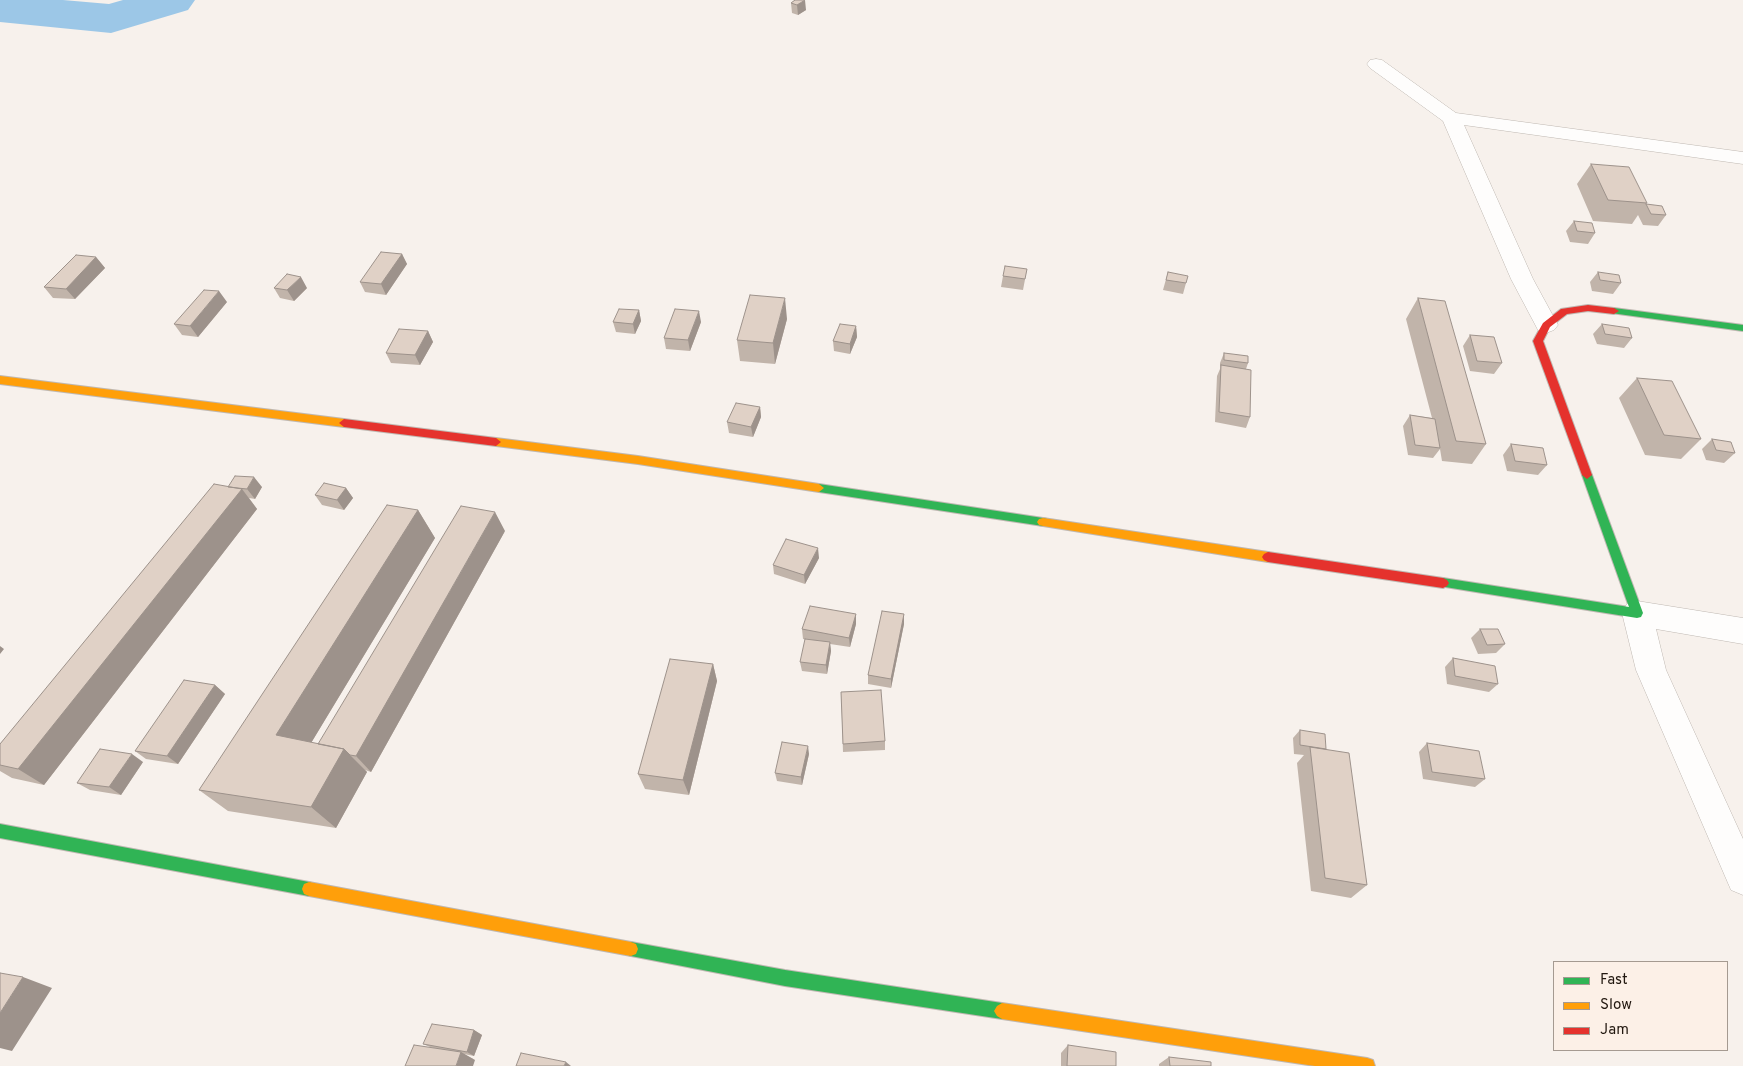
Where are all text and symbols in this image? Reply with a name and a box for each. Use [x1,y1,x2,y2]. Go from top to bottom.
legend [1553,961,1728,1051]
text: Fast [1600,971,1628,990]
text: Slow [1600,996,1632,1015]
text: Jam [1600,1021,1629,1040]

